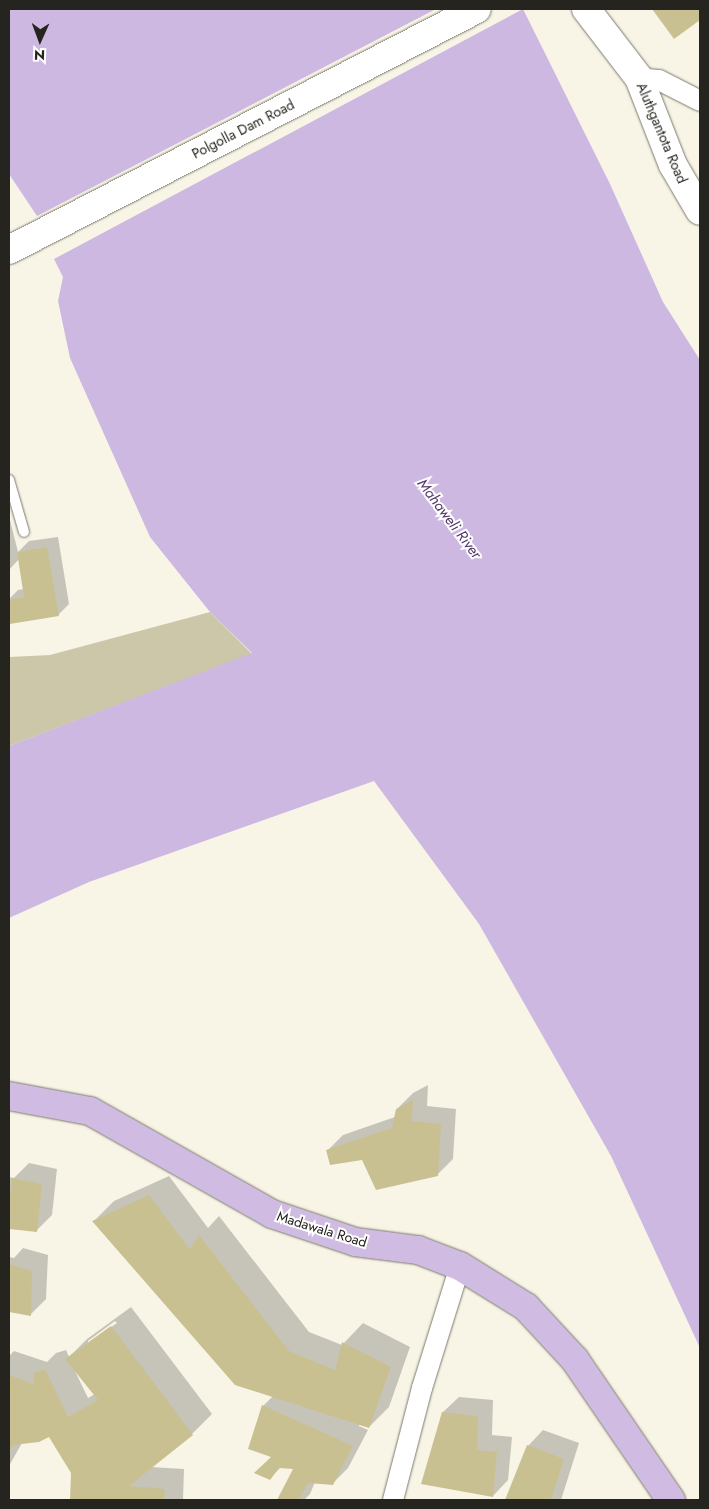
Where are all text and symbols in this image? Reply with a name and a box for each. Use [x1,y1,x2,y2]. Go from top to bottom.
north arrow [15,15,65,65]
text: N [34,45,45,65]
street label: Aluthgantota Road [633,80,691,186]
street label: Polgolla Dam Road [189,96,297,162]
water label: Mahaweli River [413,476,485,562]
street label: Madawala Road [275,1207,369,1251]

